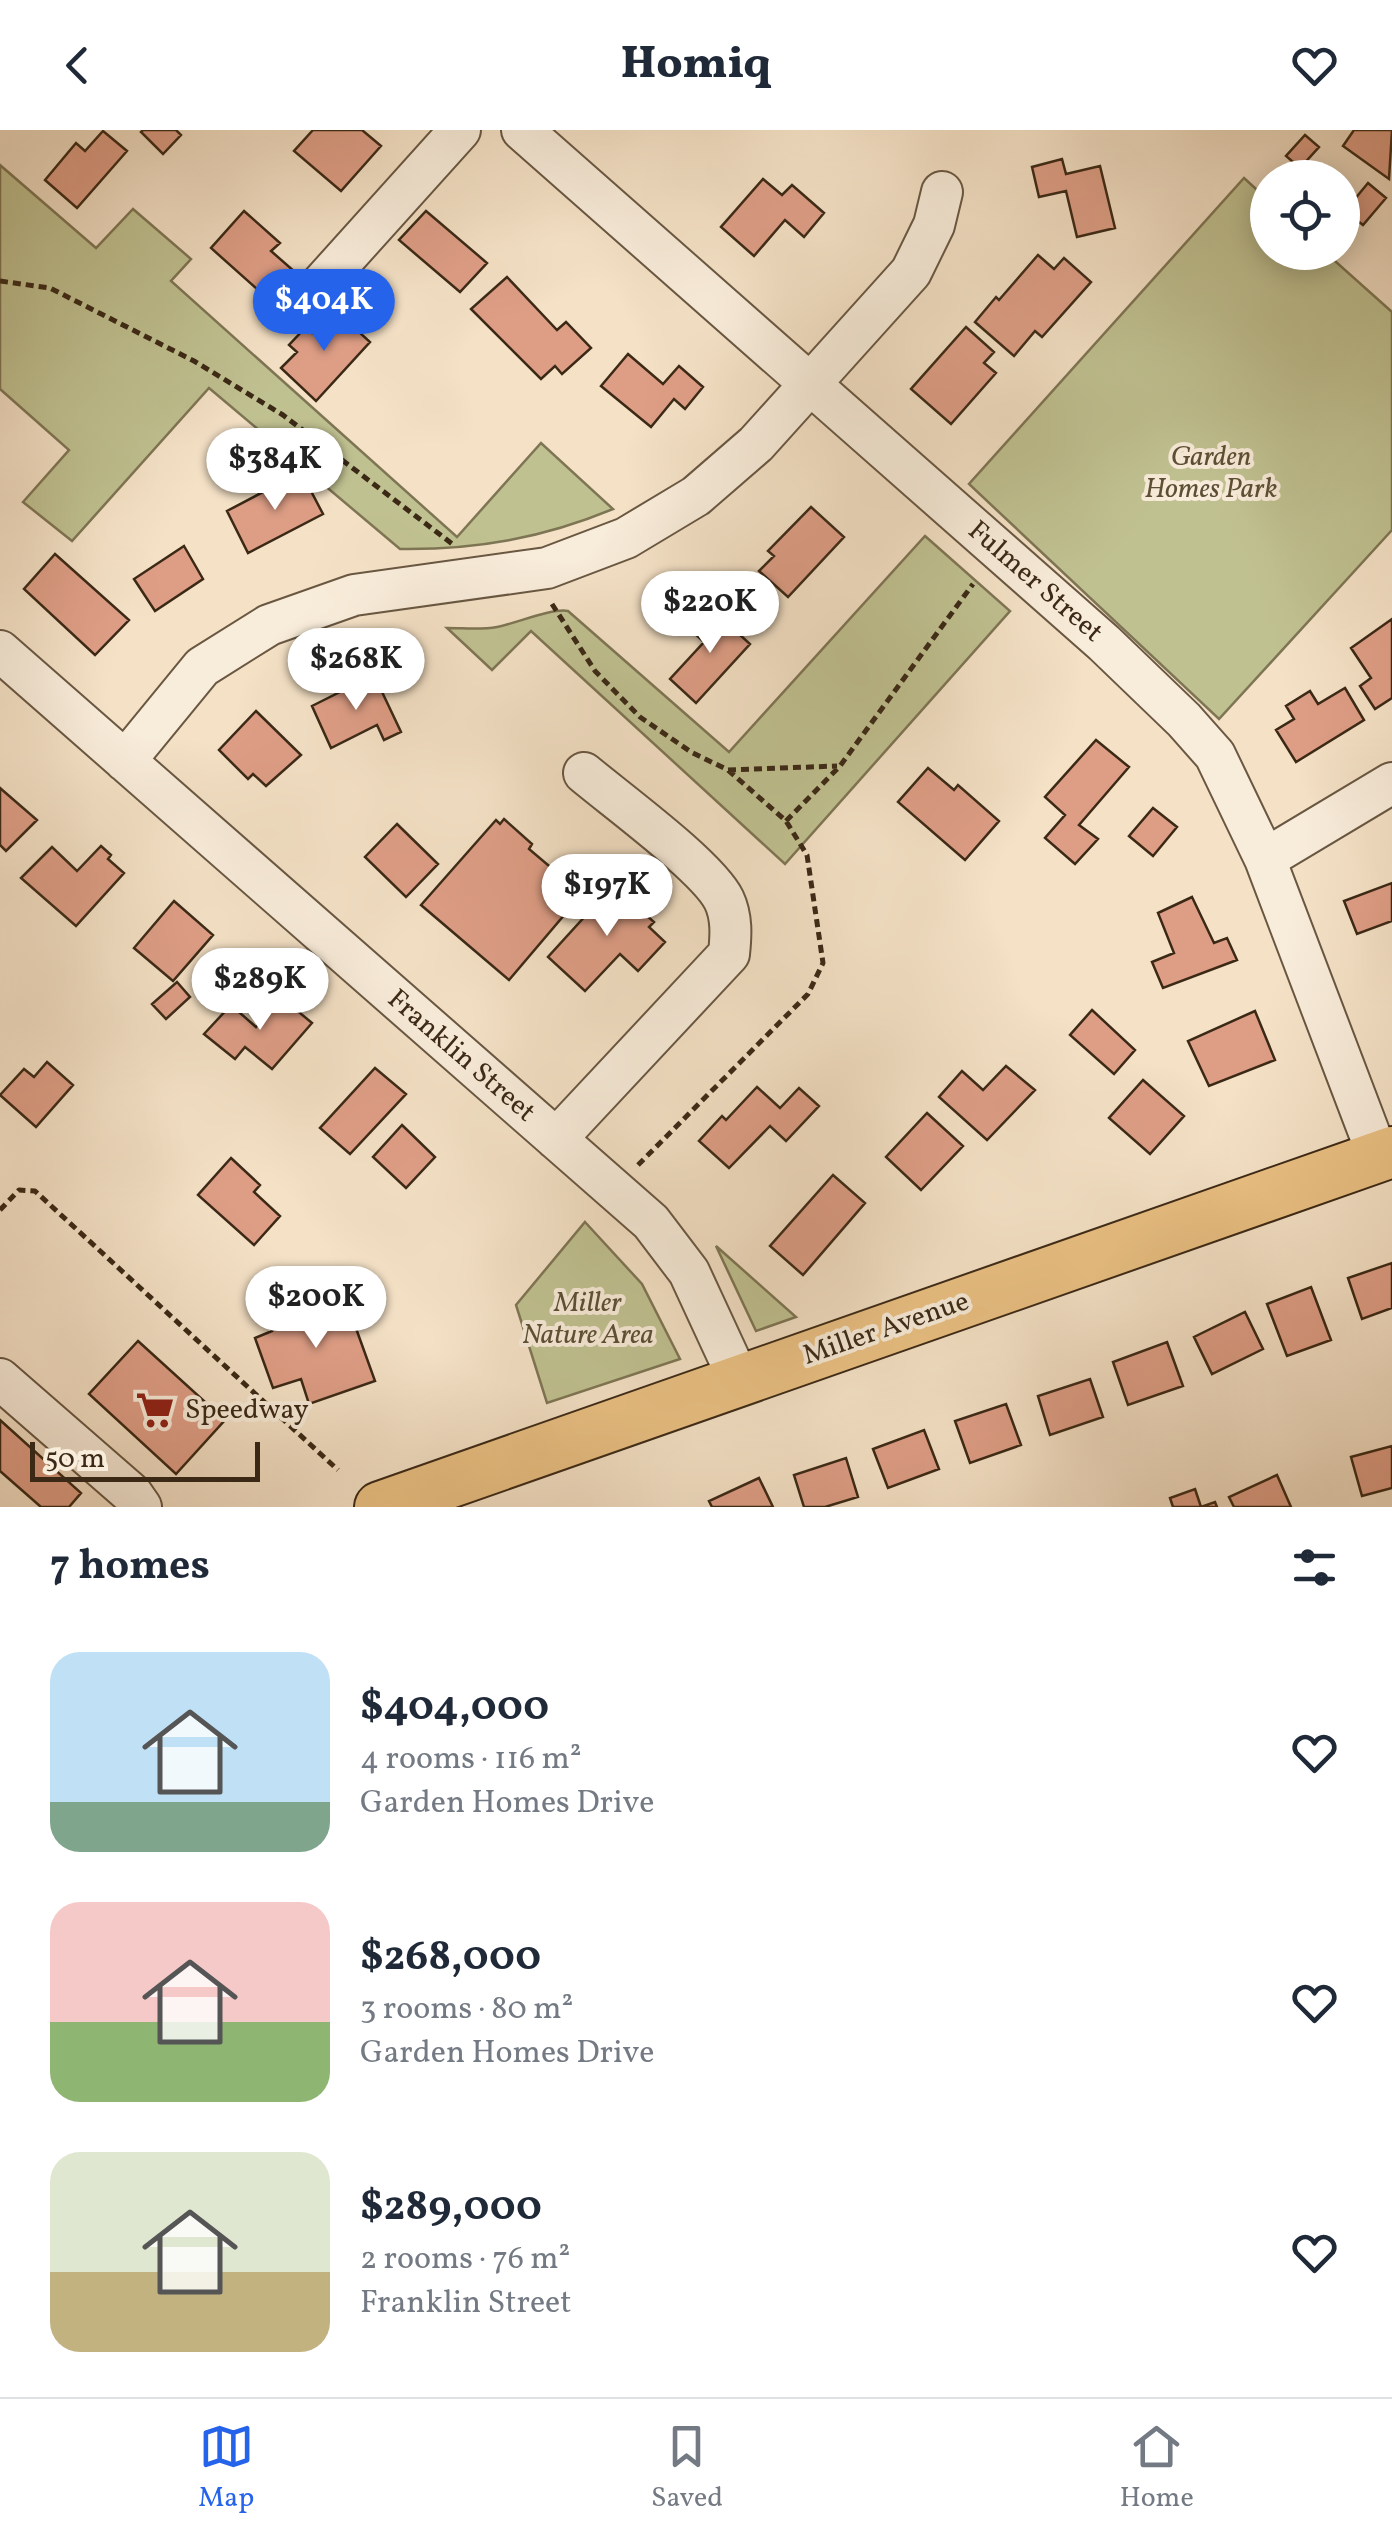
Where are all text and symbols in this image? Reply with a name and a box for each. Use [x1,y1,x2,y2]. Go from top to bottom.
text: Homiq [621,34,771,97]
icon: back [50,38,105,93]
icon: heart [1287,38,1342,93]
map controls [1250,160,1360,270]
button: locate [1250,160,1360,270]
pin: $404K [254,269,394,354]
text: $404K [275,279,373,323]
pin: $384K [205,428,345,513]
text: $384K [228,438,322,482]
park label: Garden Homes Park [1144,438,1278,509]
street label: Fulmer Street [959,512,1111,652]
pin: $220K [640,571,780,656]
text: $220K [663,581,757,625]
pin: $268K [286,628,426,713]
text: $268K [310,638,402,682]
pin: $197K [537,854,677,939]
text: $197K [564,864,650,908]
pin: $289K [190,948,330,1033]
text: $289K [214,958,306,1002]
street label: Franklin Street [378,981,544,1131]
pin: $200K [246,1266,386,1351]
text: $200K [267,1276,365,1320]
street label: Miller Avenue [798,1282,974,1376]
park label: Miller Nature Area [522,1284,654,1355]
supermarket icon: Speedway [134,1389,176,1431]
place label: Speedway [185,1391,309,1430]
scale bar [30,1437,260,1482]
text: 50 m [45,1440,105,1479]
text: 7 homes [50,1538,210,1597]
icon: filters [1287,1540,1342,1595]
text: $404,000 [360,1679,549,1738]
icon: home [130,1692,250,1812]
icon: heart [1287,1725,1342,1780]
text: 4 rooms · 116 m² [360,1738,582,1782]
text: Garden Homes Drive [360,1782,654,1826]
text: $268,000 [360,1929,541,1988]
icon: home [130,1942,250,2062]
icon: heart [1287,1975,1342,2030]
text: 3 rooms · 80 m² [360,1988,573,2032]
text: Garden Homes Drive [360,2032,654,2076]
text: $289,000 [360,2179,542,2238]
icon: home [130,2192,250,2312]
icon: heart [1287,2225,1342,2280]
text: 2 rooms · 76 m² [360,2238,570,2282]
text: Franklin Street [360,2282,571,2326]
tab: Map [198,2419,254,2518]
tab: Saved [651,2419,723,2518]
tab: Home [1120,2419,1194,2518]

